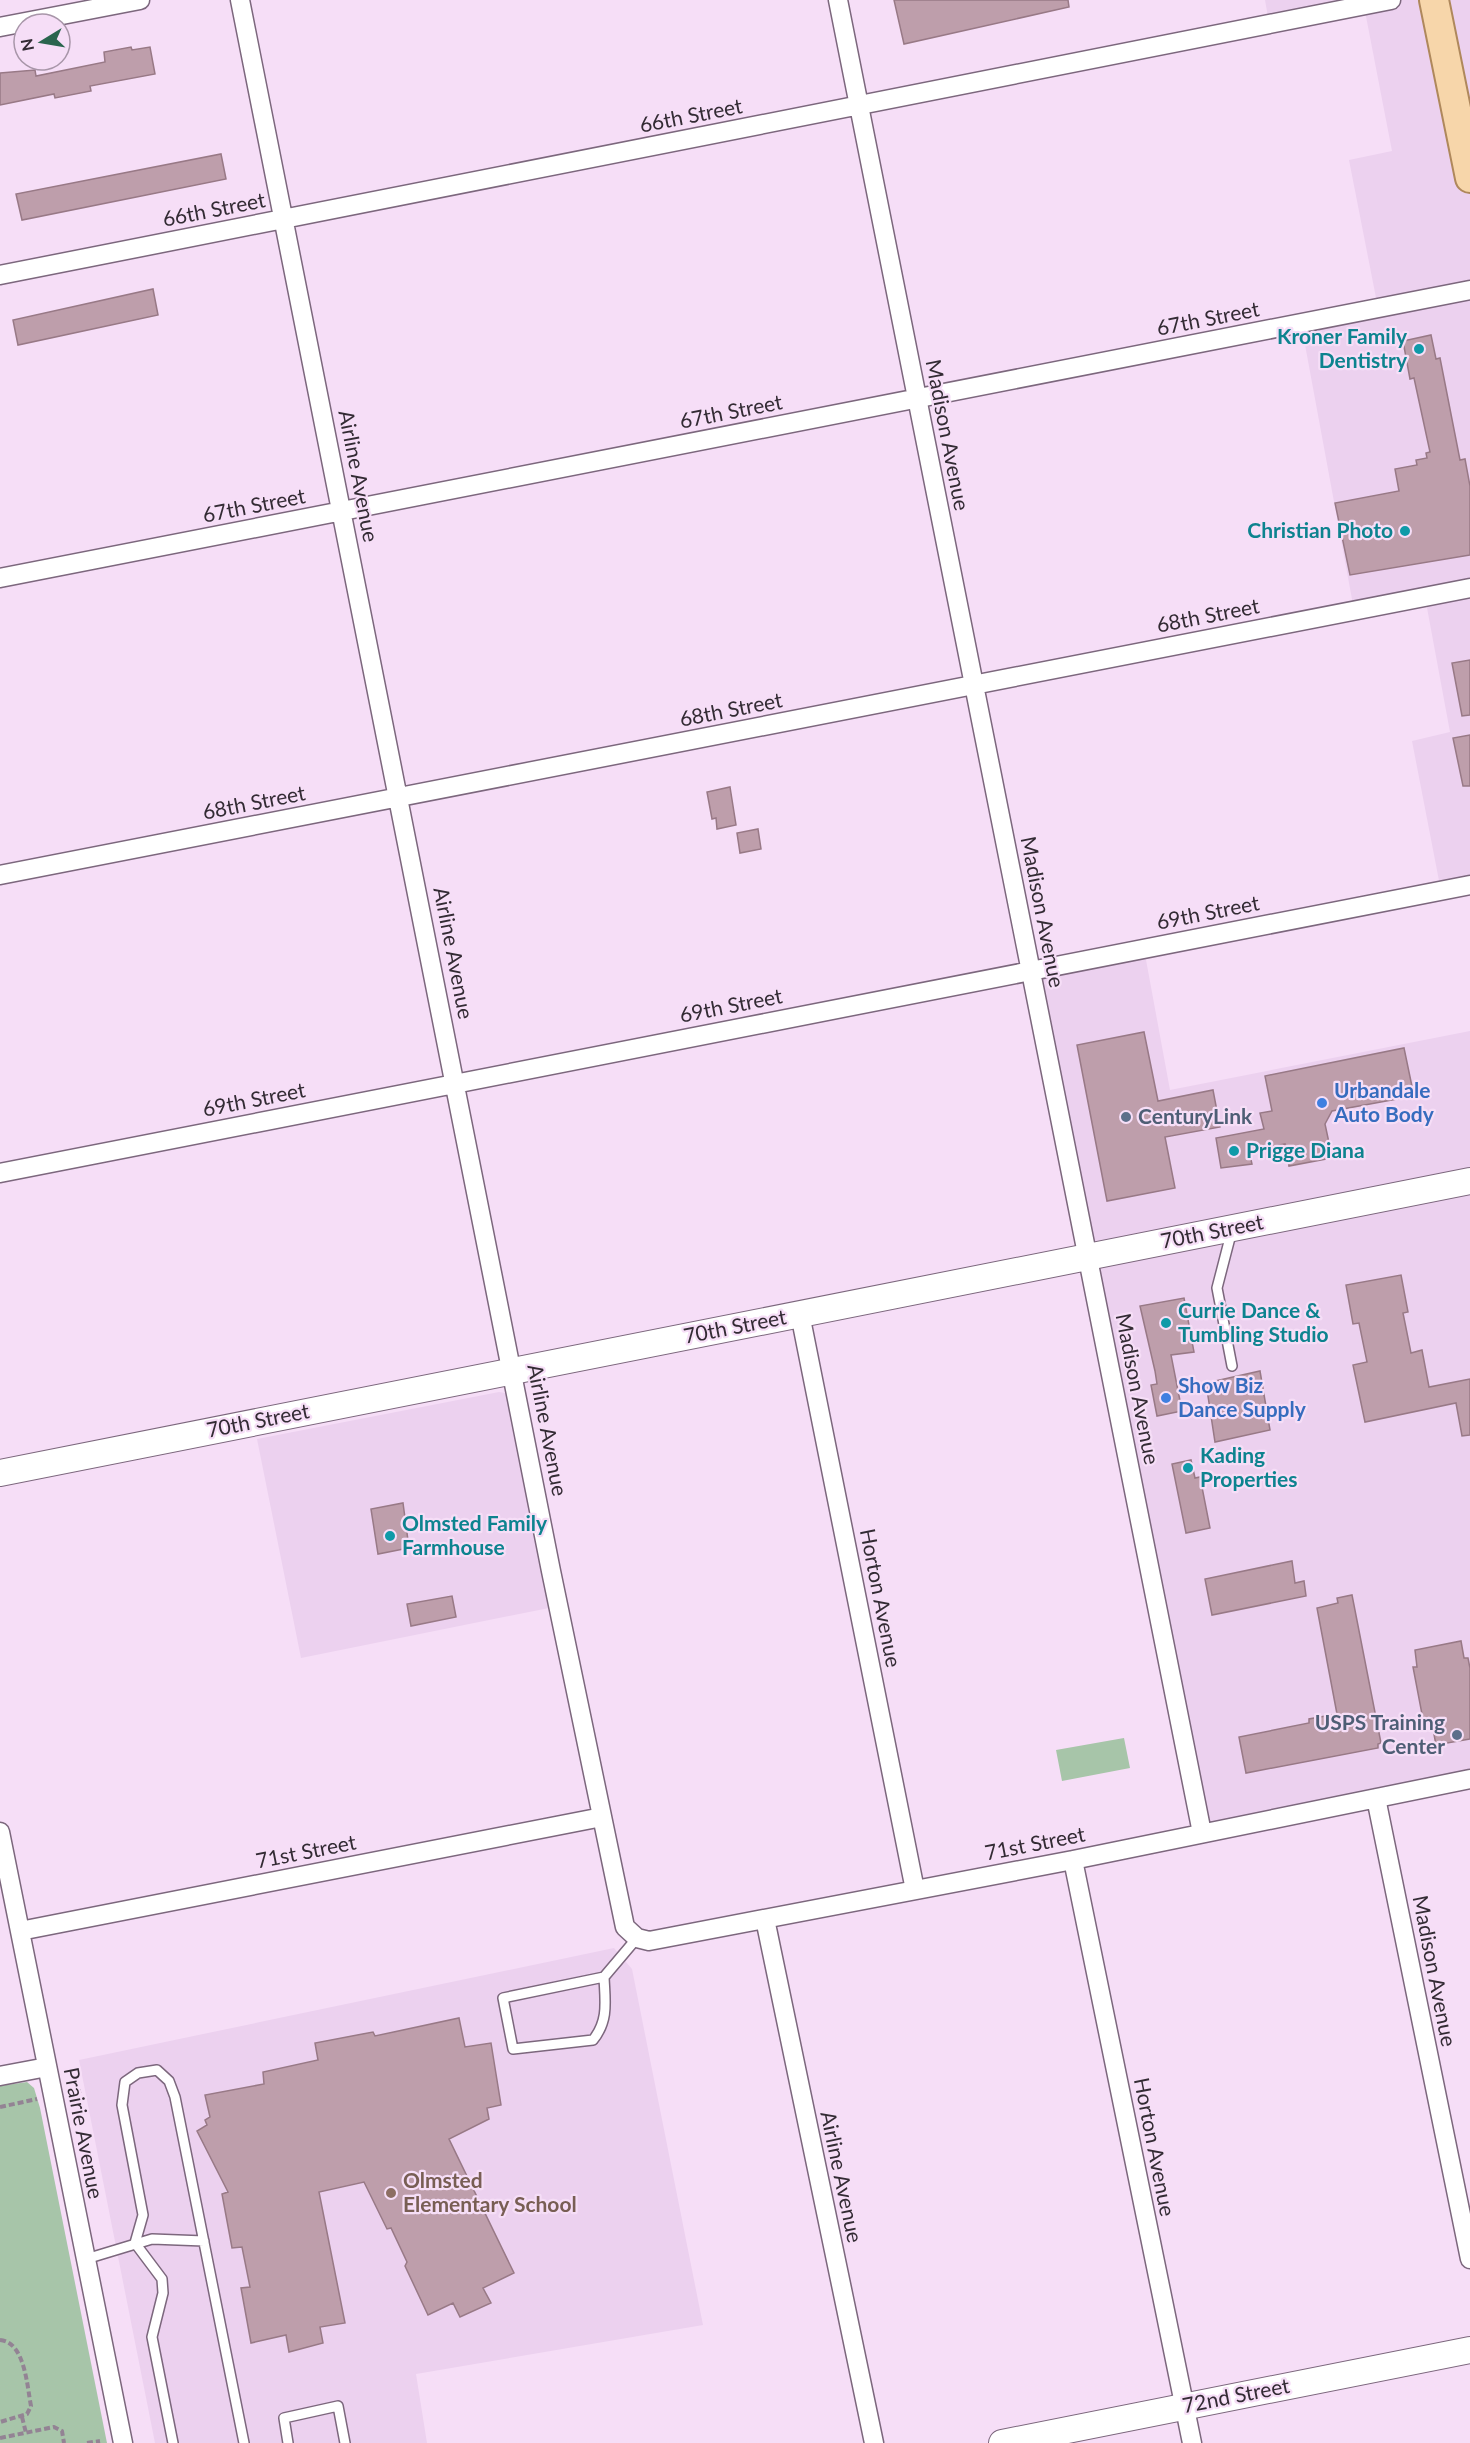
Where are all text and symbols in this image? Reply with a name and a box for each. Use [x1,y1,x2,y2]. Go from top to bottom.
north arrow [12,12,72,72]
text: N [16,37,37,53]
street label: 66th Street [637,92,745,137]
street label: 66th Street [160,186,268,231]
street label: 67th Street [1154,295,1262,340]
place label: Kroner Family Dentistry [1277,323,1408,372]
marker: Kroner Family Dentistry [1412,342,1426,356]
street label: Madison Avenue [922,357,975,512]
street label: 67th Street [677,388,785,433]
street label: Airline Avenue [334,408,385,544]
street label: 67th Street [200,482,308,527]
place label: Christian Photo [1247,517,1393,542]
marker: Christian Photo [1398,524,1412,538]
street label: 68th Street [1154,592,1262,637]
street label: 68th Street [677,686,785,731]
street label: 68th Street [200,779,308,824]
street label: Madison Avenue [1017,834,1070,989]
street label: Airline Avenue [429,885,480,1021]
street label: 69th Street [1154,889,1262,934]
street label: 69th Street [677,982,785,1027]
street label: 69th Street [200,1076,308,1121]
place label: Urbandale Auto Body [1333,1077,1435,1126]
marker: Urbandale Auto Body [1315,1096,1329,1110]
place label: CenturyLink [1138,1103,1253,1128]
marker: CenturyLink [1119,1110,1133,1124]
place label: Prigge Diana [1246,1137,1365,1162]
marker: Prigge Diana [1227,1144,1241,1158]
street label: 70th Street [1158,1208,1266,1253]
place label: Currie Dance & Tumbling Studio [1178,1297,1329,1346]
street label: 70th Street [681,1303,789,1348]
street label: Madison Avenue [1112,1311,1165,1466]
marker: Currie Dance & Tumbling Studio [1159,1316,1173,1330]
street label: Airline Avenue [523,1362,574,1498]
place label: Show Biz Dance Supply [1178,1372,1307,1421]
marker: Show Biz Dance Supply [1159,1391,1173,1405]
street label: 70th Street [204,1397,312,1442]
place label: Kading Properties [1200,1442,1297,1491]
marker: Kading Properties [1181,1461,1195,1475]
place label: Olmsted Family Farmhouse [402,1510,548,1559]
street label: Horton Avenue [856,1526,907,1669]
marker: Olmsted Family Farmhouse [383,1529,397,1543]
place label: USPS Training Center [1315,1709,1445,1758]
marker: USPS Training Center [1450,1728,1464,1742]
street label: 71st Street [982,1820,1087,1864]
street label: 71st Street [253,1828,358,1872]
street label: Madison Avenue [1409,1893,1462,2048]
street label: Prairie Avenue [59,2065,109,2201]
street label: Horton Avenue [1130,2075,1181,2218]
street label: Airline Avenue [816,2109,869,2245]
place label: Olmsted Elementary School [403,2167,577,2216]
marker: Olmsted Elementary School [384,2186,398,2200]
street label: 72nd Street [1180,2372,1292,2417]

